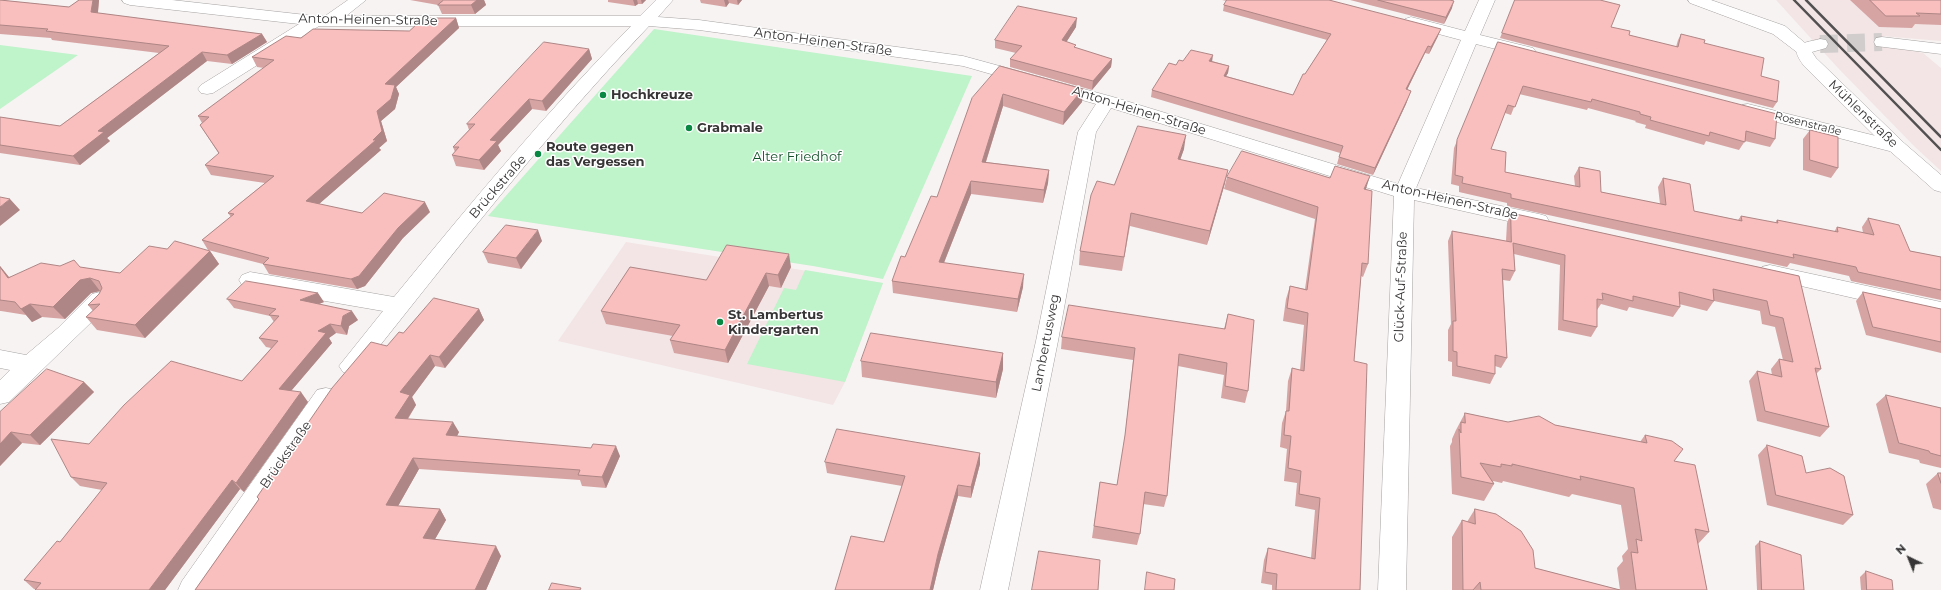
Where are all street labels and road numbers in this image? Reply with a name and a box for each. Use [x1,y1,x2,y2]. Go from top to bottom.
street label: Anton-Heinen-Straße [298,11,438,29]
street label: Anton-Heinen-Straße [753,25,893,59]
street label: Mühlenstraße [1825,77,1901,151]
street label: Anton-Heinen-Straße [1070,83,1208,139]
street label: Rosenstraße [1773,109,1843,139]
street label: Brückstraße [466,152,530,222]
street label: Anton-Heinen-Straße [1380,177,1520,223]
street label: Glück-Auf-Straße [1391,231,1411,343]
street label: Lambertusweg [1029,293,1063,393]
street label: Brückstraße [257,418,315,492]

